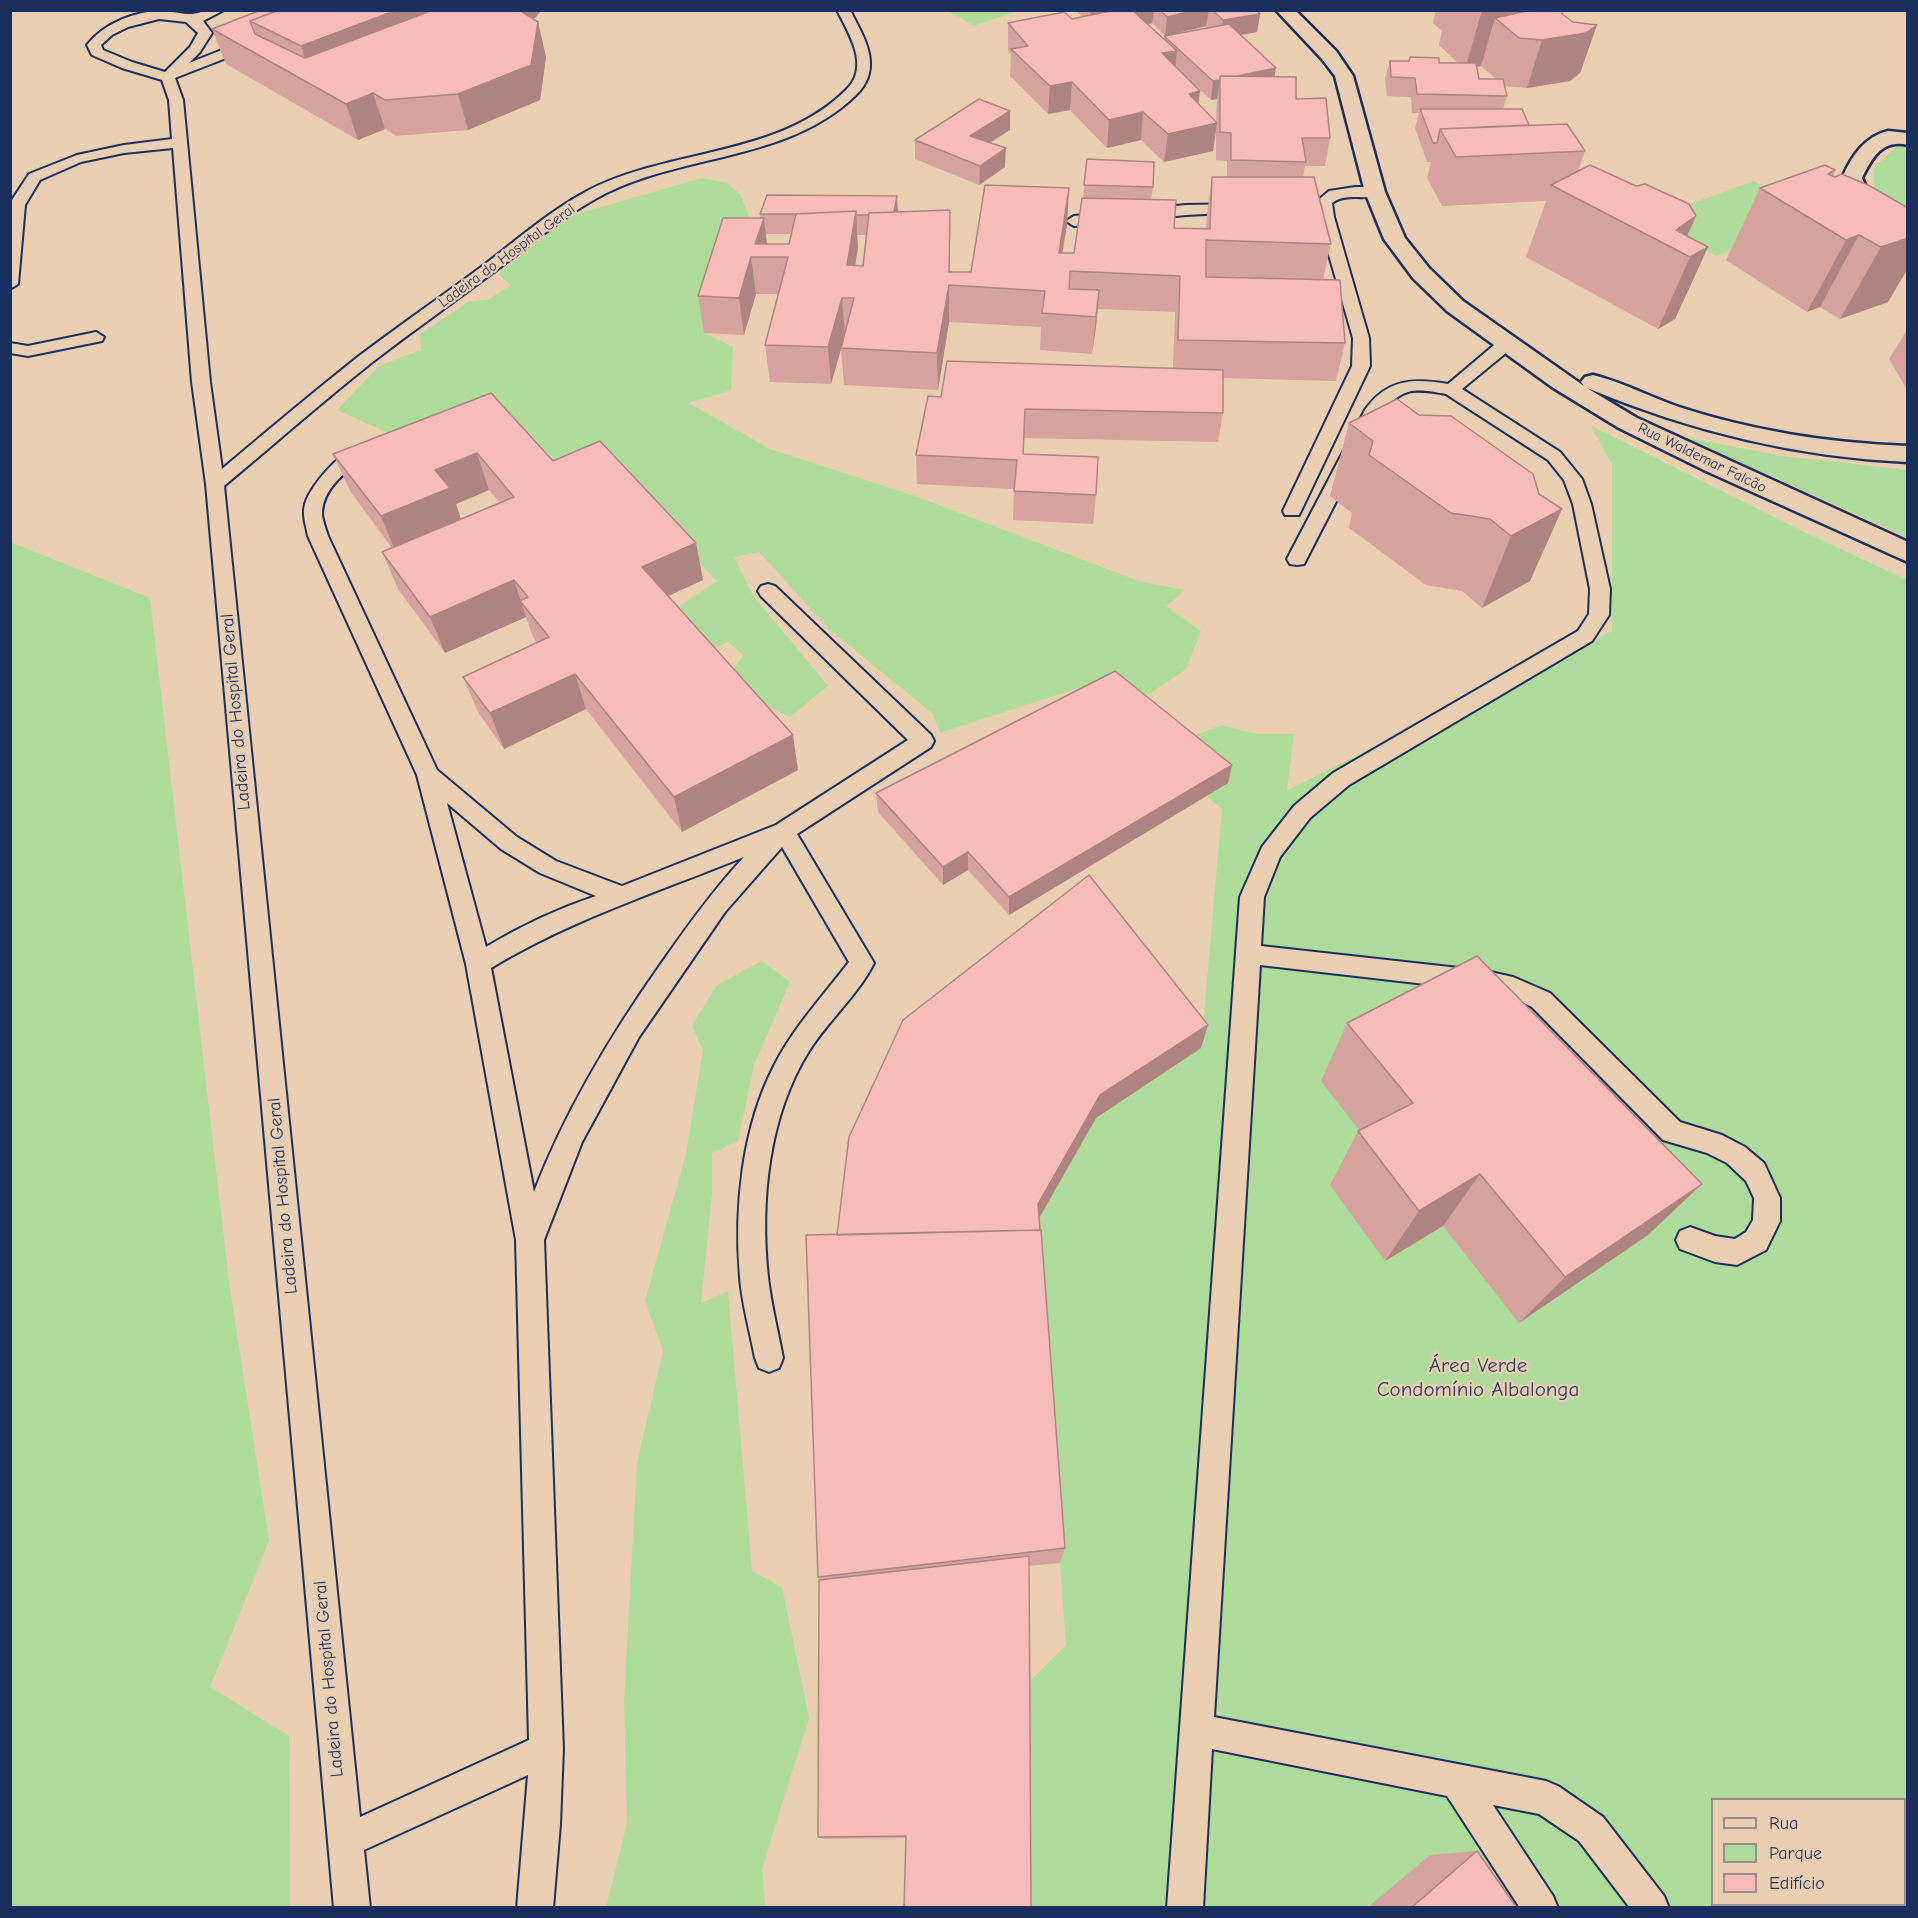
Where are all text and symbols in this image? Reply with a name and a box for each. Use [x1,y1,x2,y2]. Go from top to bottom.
street label: Ladeira do Hospital Geral [435,200,579,312]
street label: Rua Waldemar Falcão [1635,419,1769,497]
street label: Ladeira do Hospital Geral [217,613,255,811]
street label: Ladeira do Hospital Geral [264,1097,302,1295]
park label: Área Verde Condomínio Albalonga [1377,1353,1579,1403]
street label: Ladeira do Hospital Geral [310,1580,348,1778]
legend [1711,1798,1906,1906]
text: Rua [1769,1813,1798,1834]
text: Parque [1769,1843,1822,1864]
text: Edifício [1769,1873,1825,1894]

